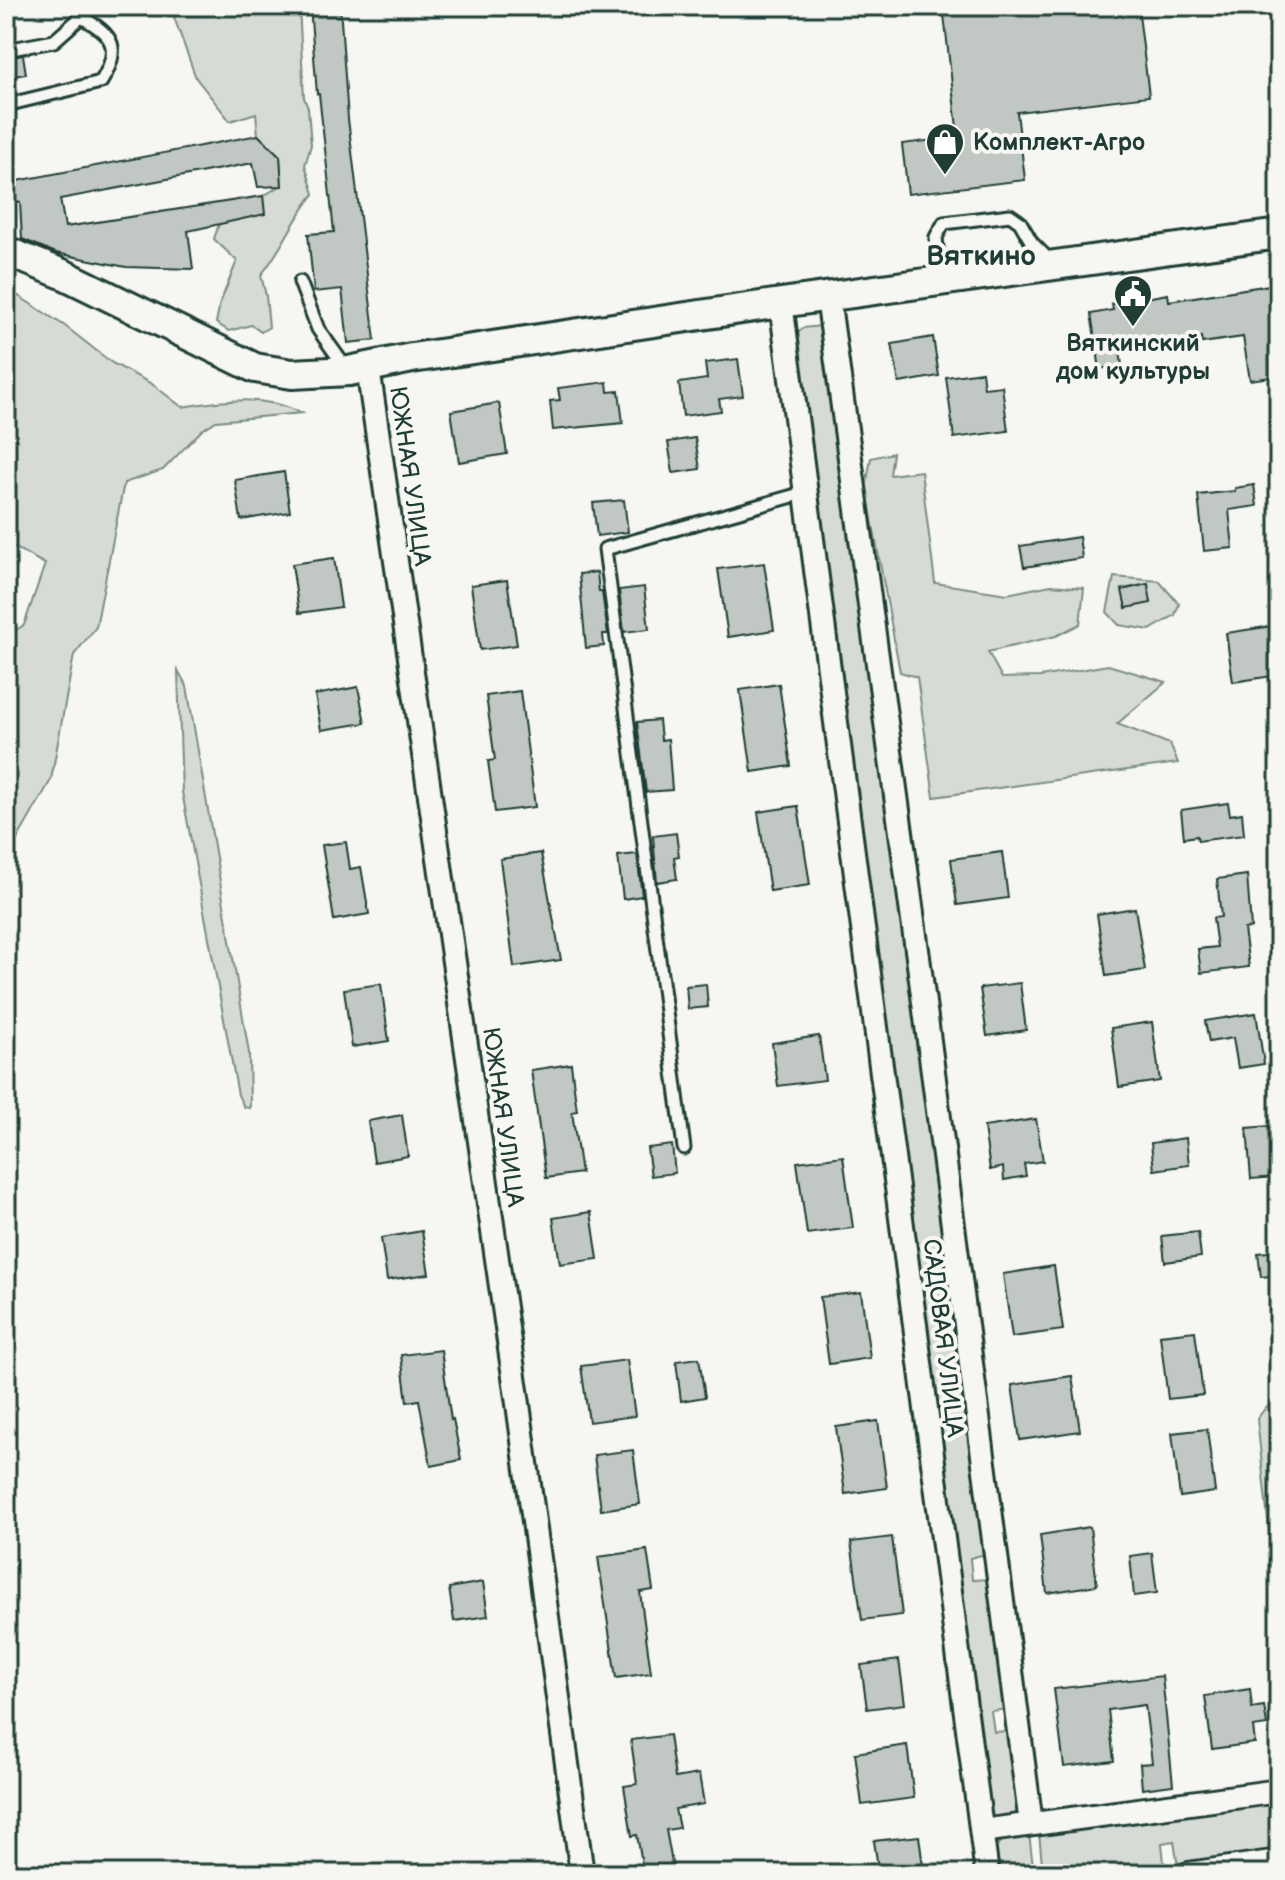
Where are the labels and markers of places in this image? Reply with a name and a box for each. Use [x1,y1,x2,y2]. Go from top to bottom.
shop icon: Комплект-Агро [924,121,966,176]
place label: Комплект-Агро [973,128,1145,157]
public building icon: Вяткинский дом культуры [1112,273,1154,328]
place label: Вяткинский дом культуры [1055,329,1210,386]

